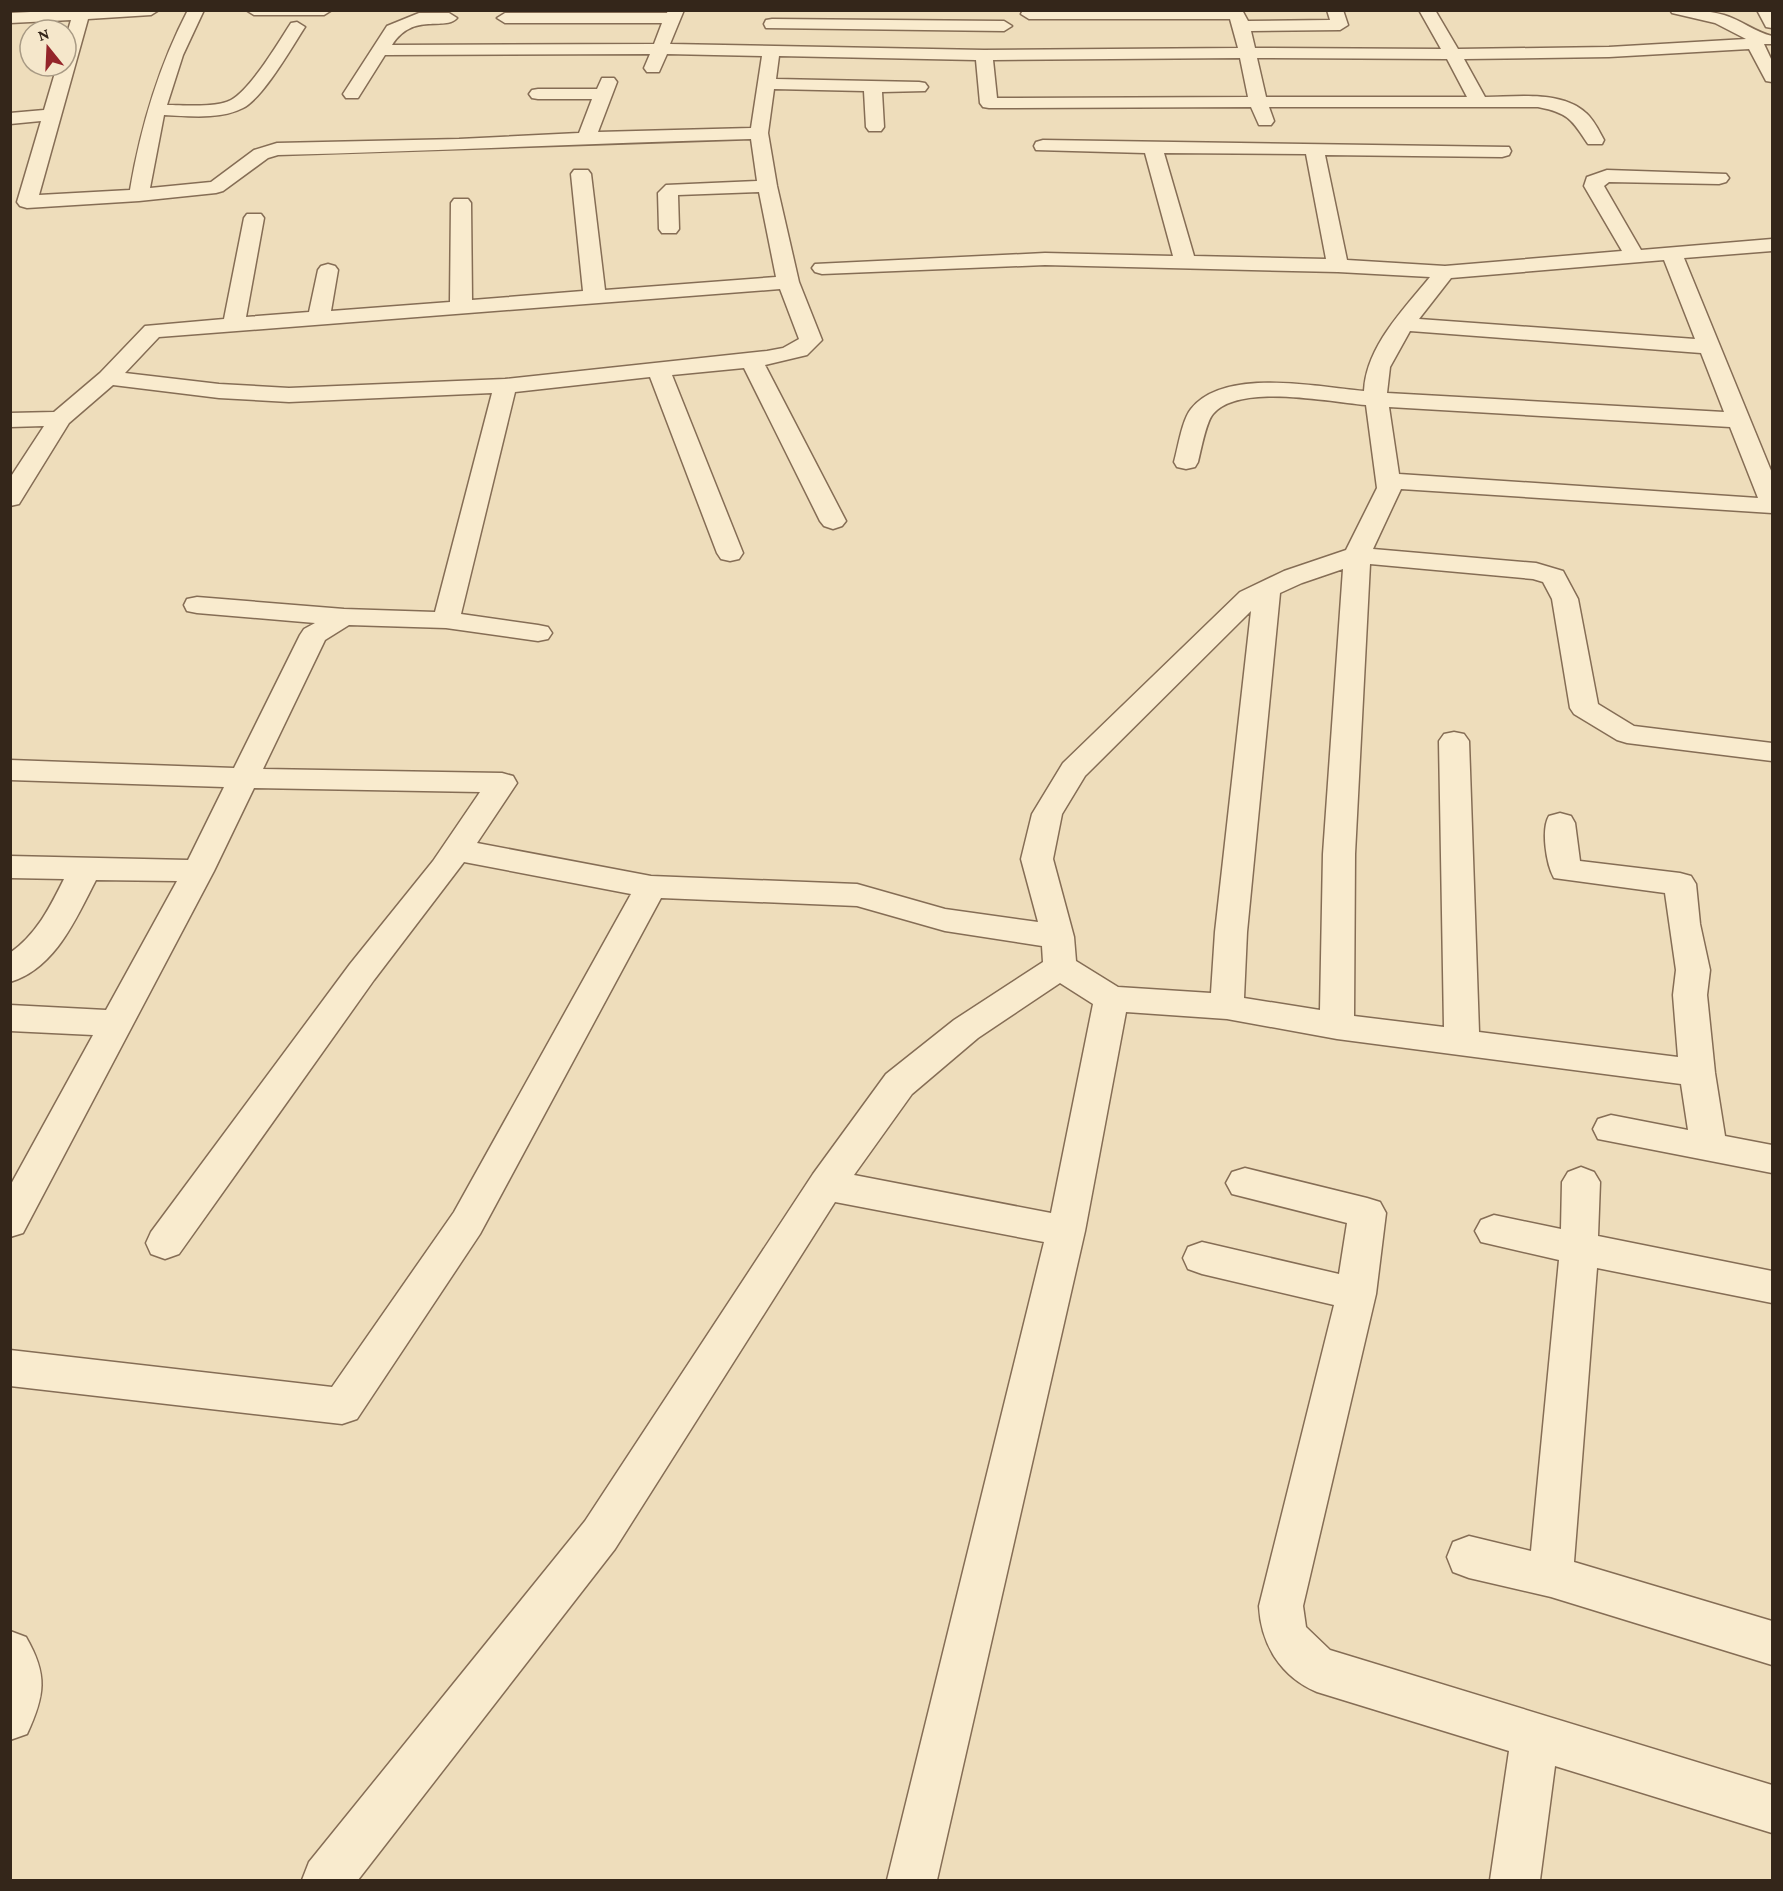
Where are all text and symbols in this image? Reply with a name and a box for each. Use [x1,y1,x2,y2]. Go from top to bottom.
north arrow [18,18,78,78]
text: N [36,24,51,44]

